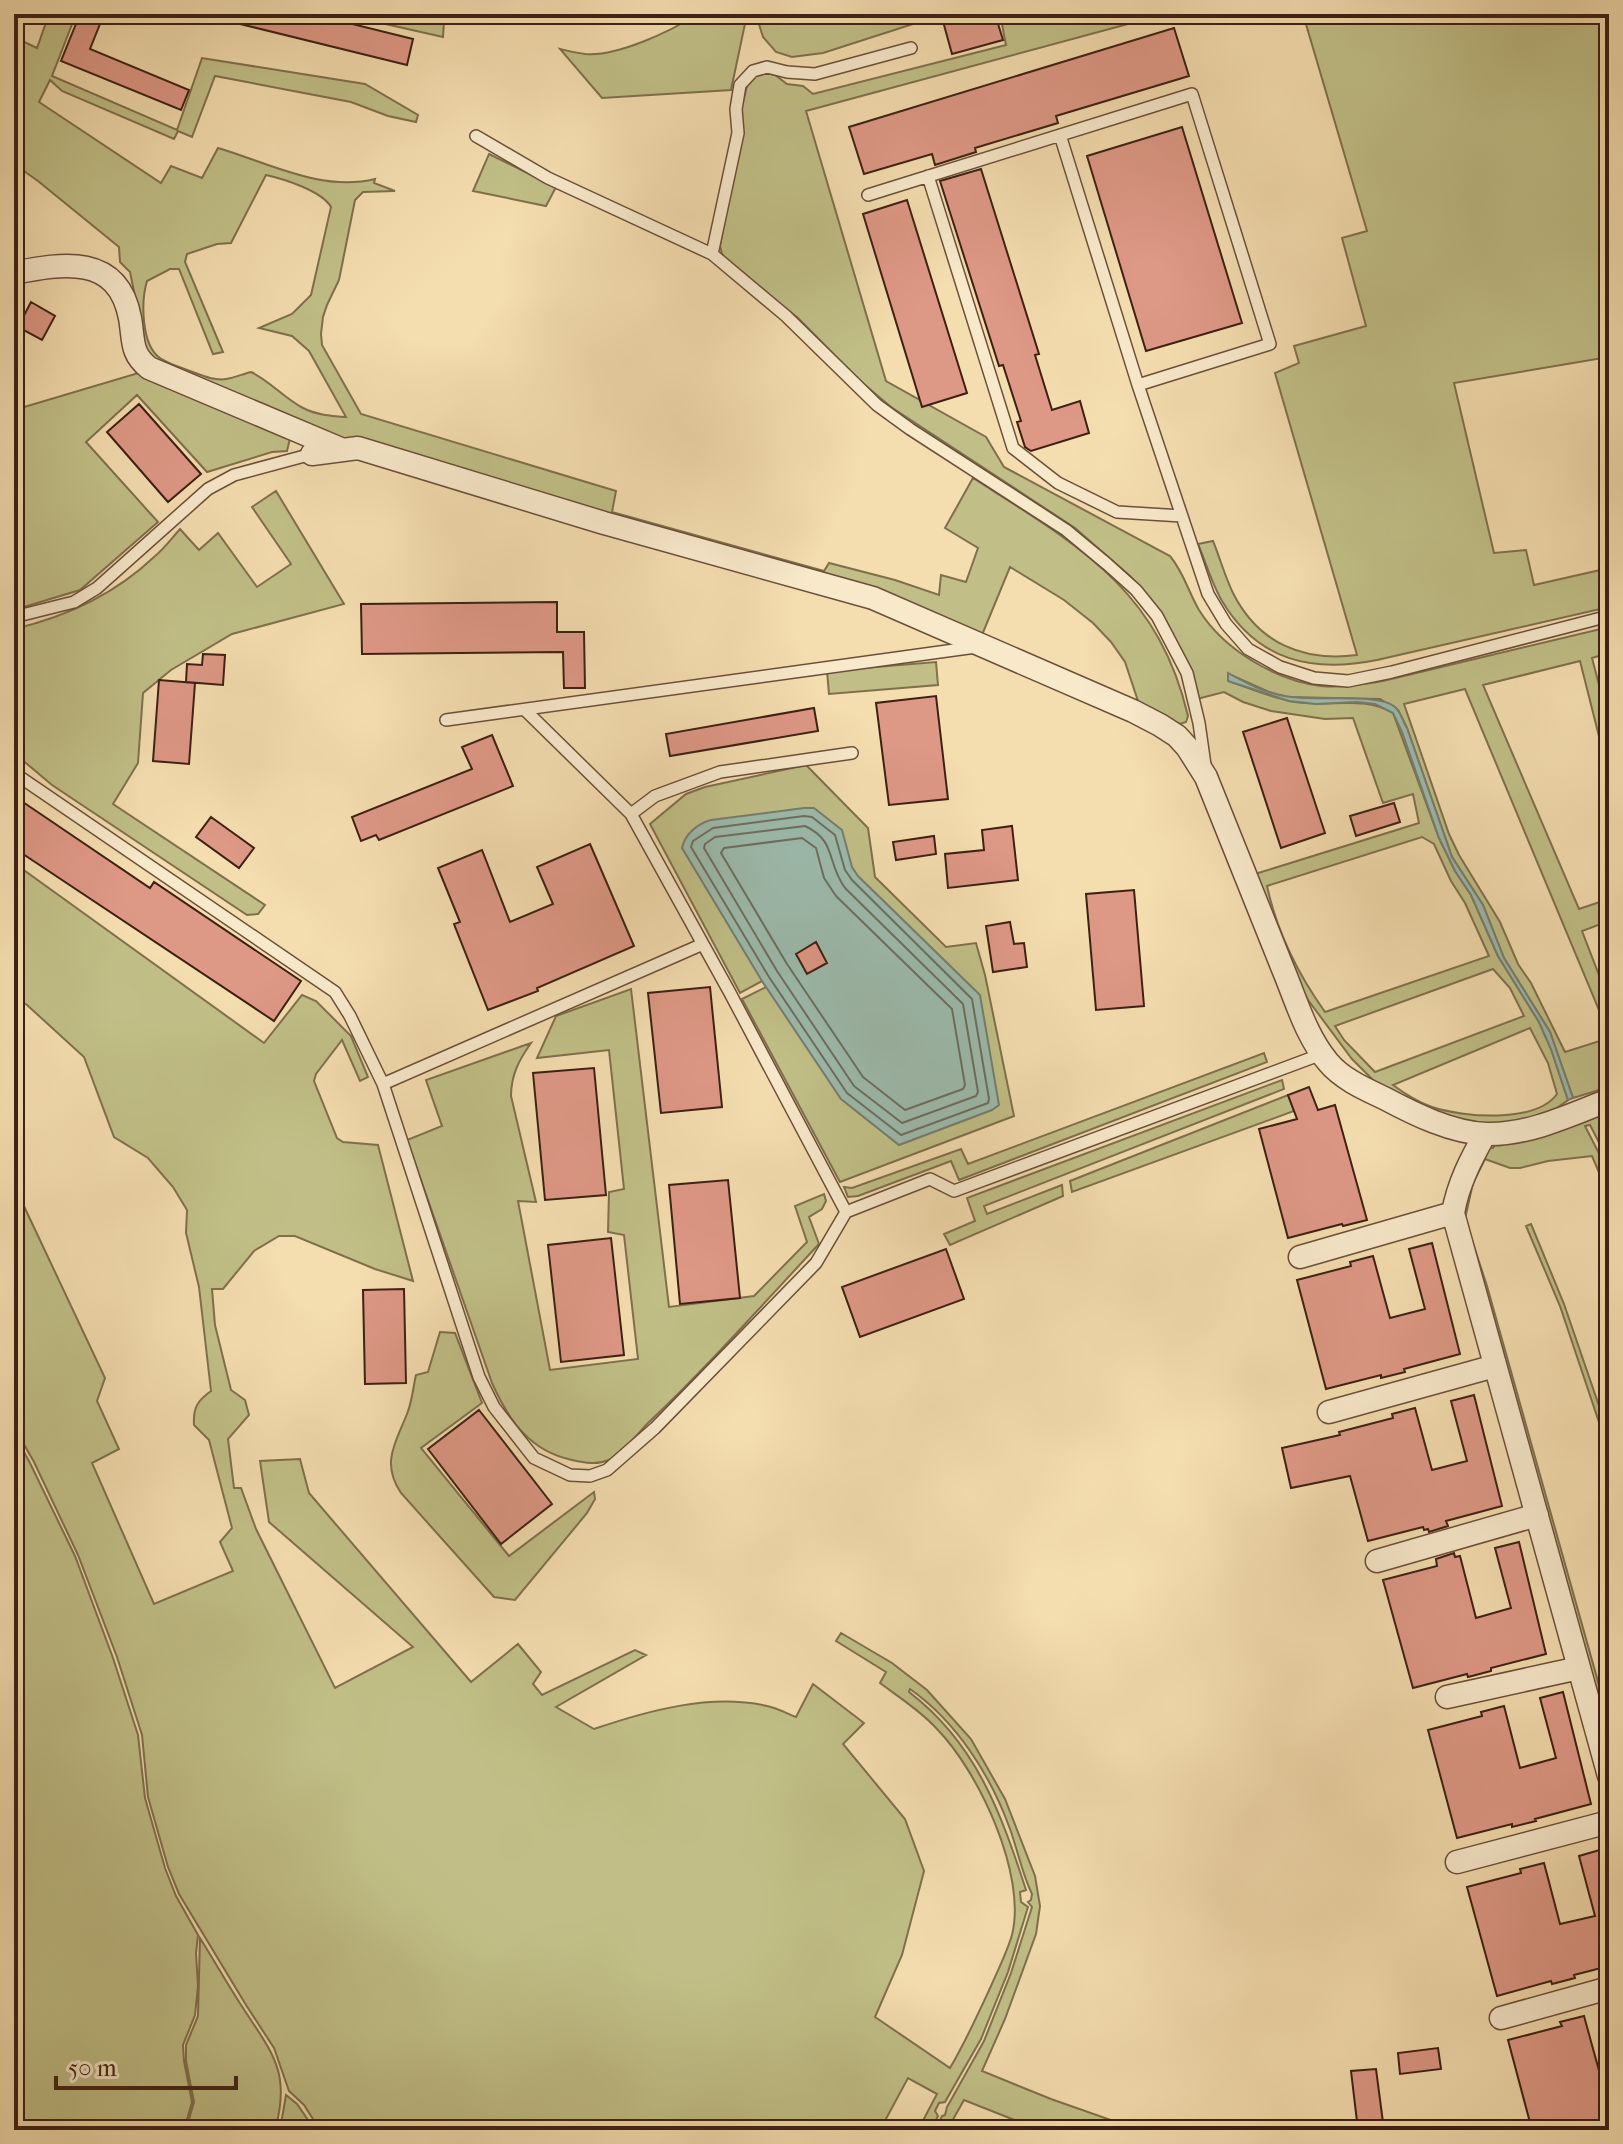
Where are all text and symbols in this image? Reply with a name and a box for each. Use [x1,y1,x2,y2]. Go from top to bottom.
scale bar [56,2040,236,2090]
text: 50 m [68,2054,117,2082]

